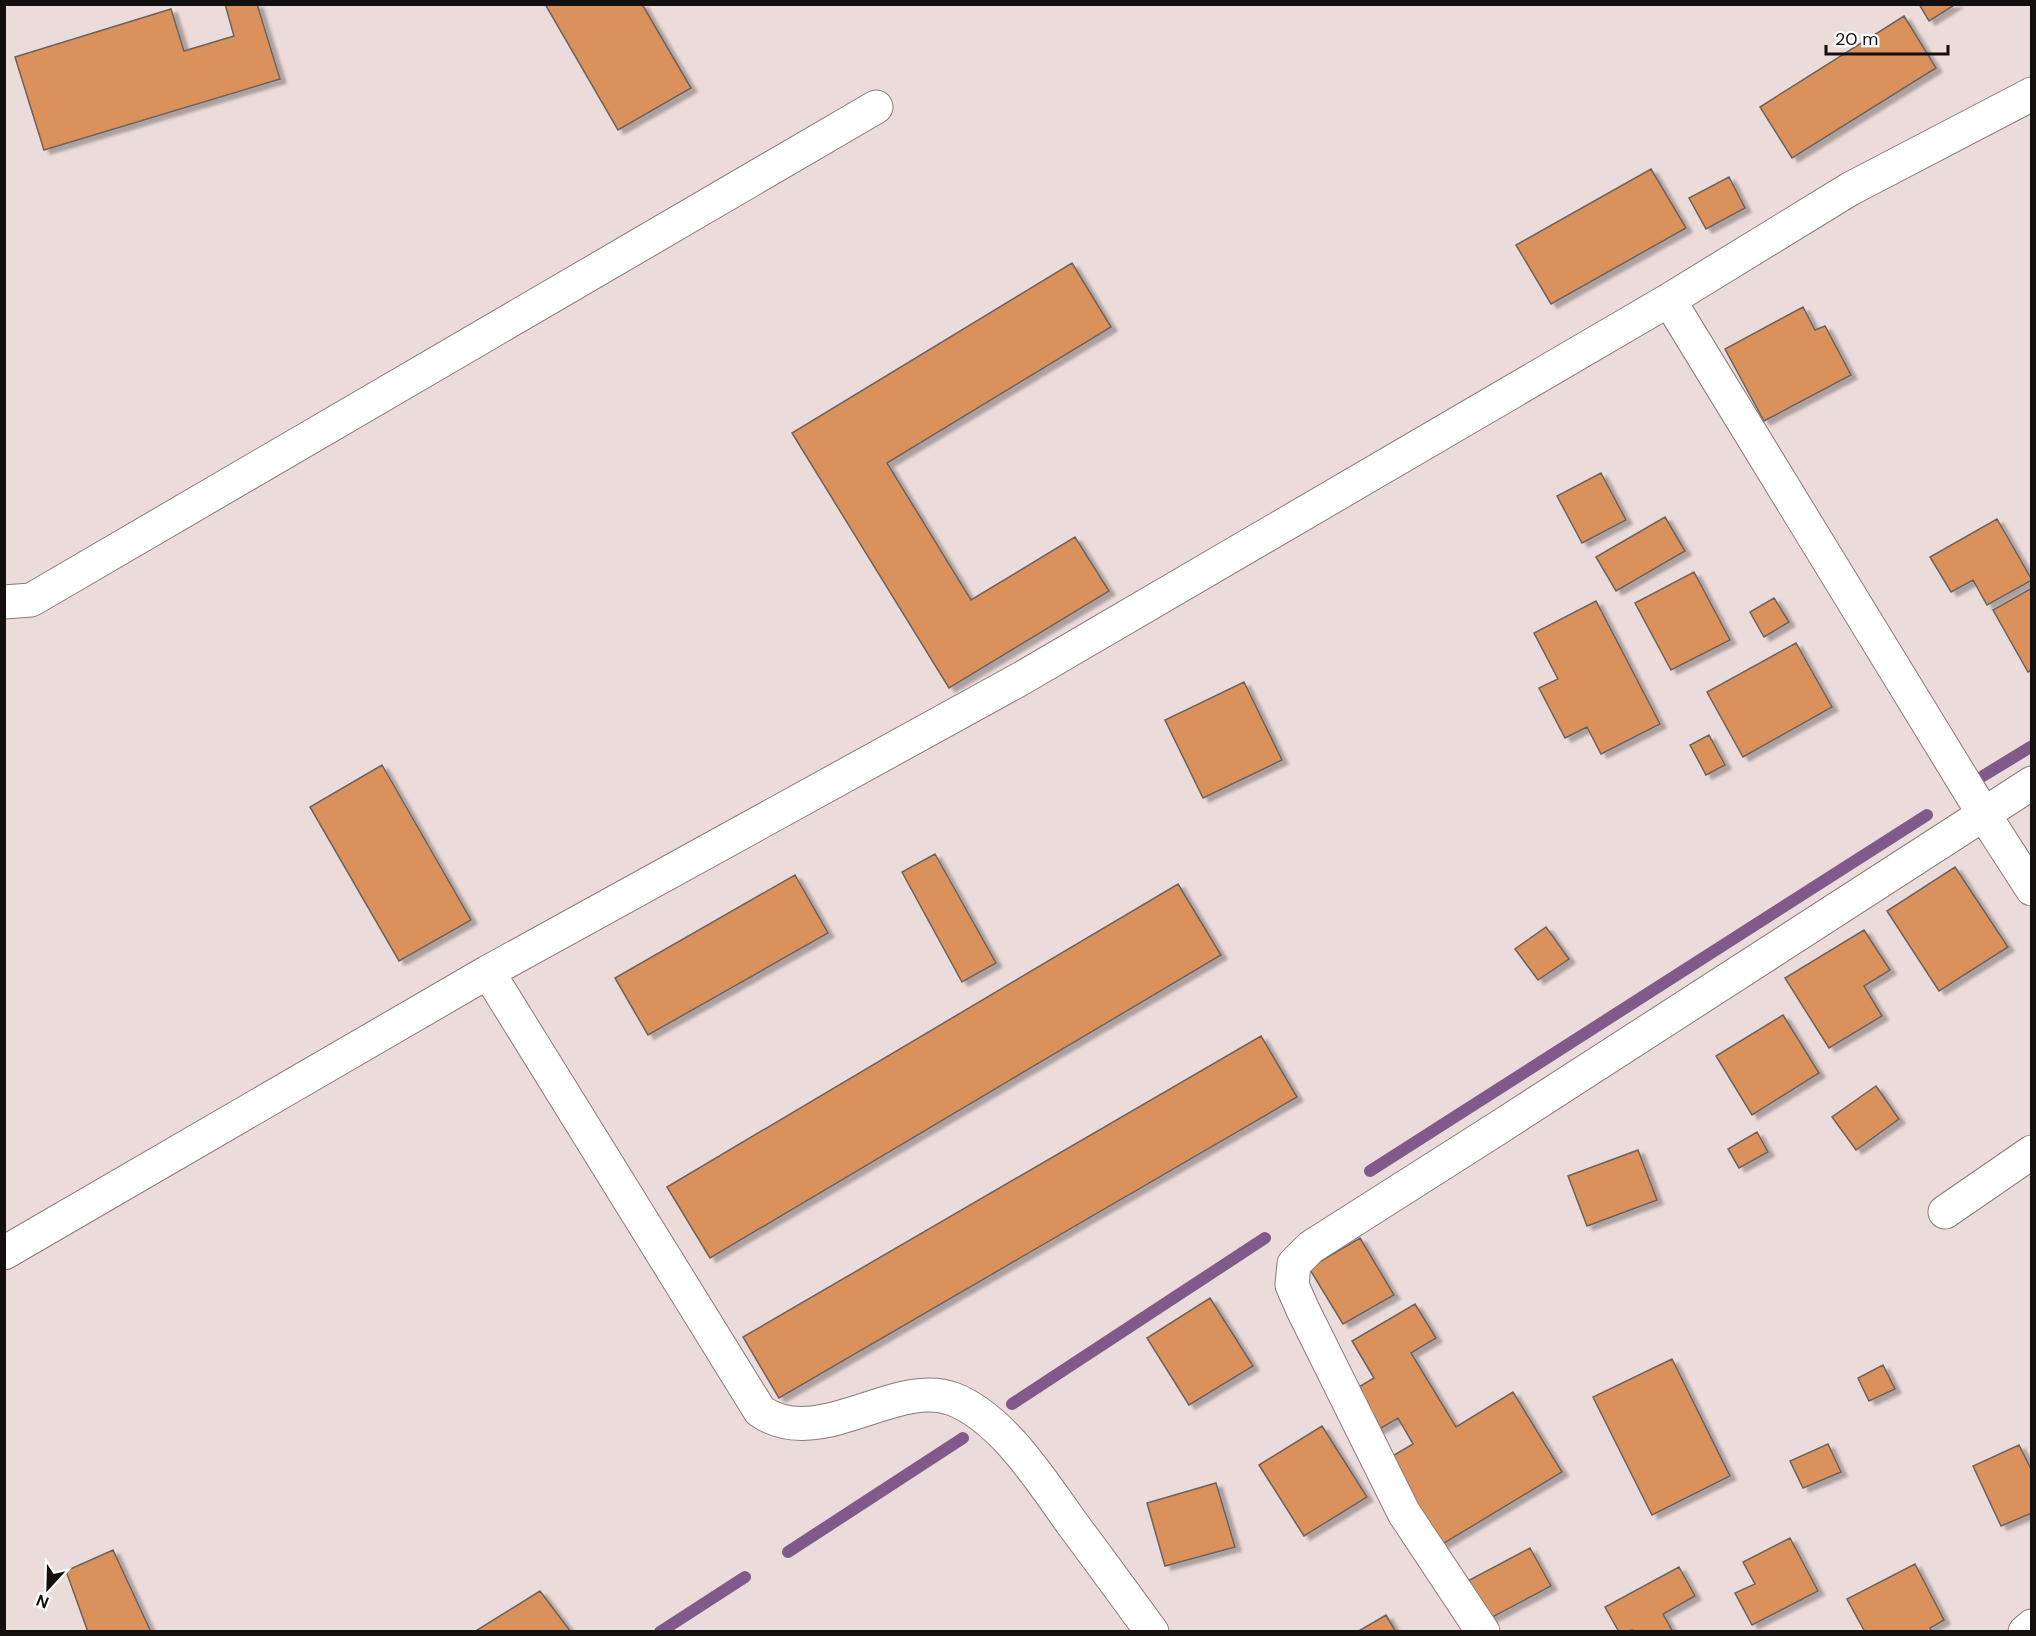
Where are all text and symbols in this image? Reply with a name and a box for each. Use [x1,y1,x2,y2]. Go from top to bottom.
scale bar [1826,18,1948,56]
text: 20 m [1835,27,1878,51]
north arrow [18,1558,78,1618]
text: N [33,1590,52,1613]

